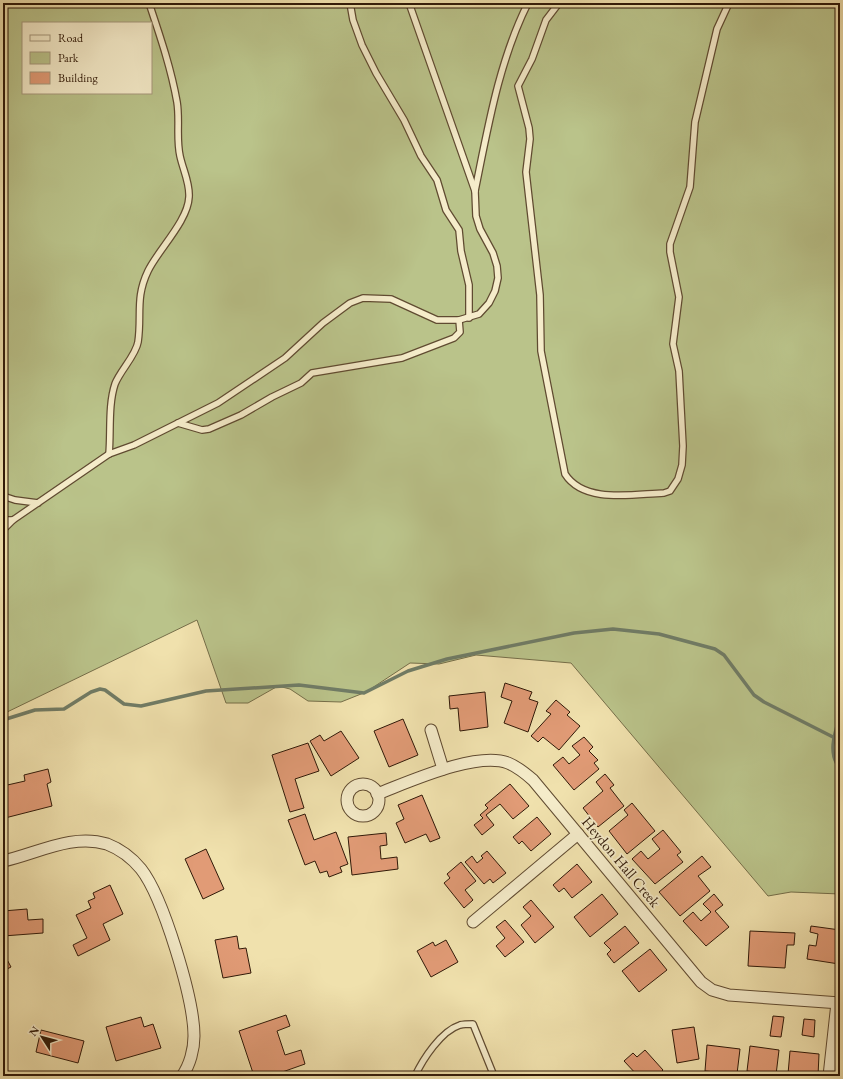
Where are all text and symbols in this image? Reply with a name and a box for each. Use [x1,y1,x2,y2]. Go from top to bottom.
legend [22,22,152,94]
text: Road [58,30,84,46]
text: Park [58,50,79,66]
text: Building [58,70,99,86]
street label: Heydon Hall Creek [578,812,666,912]
north arrow [22,1017,62,1057]
text: N [26,1023,42,1039]

